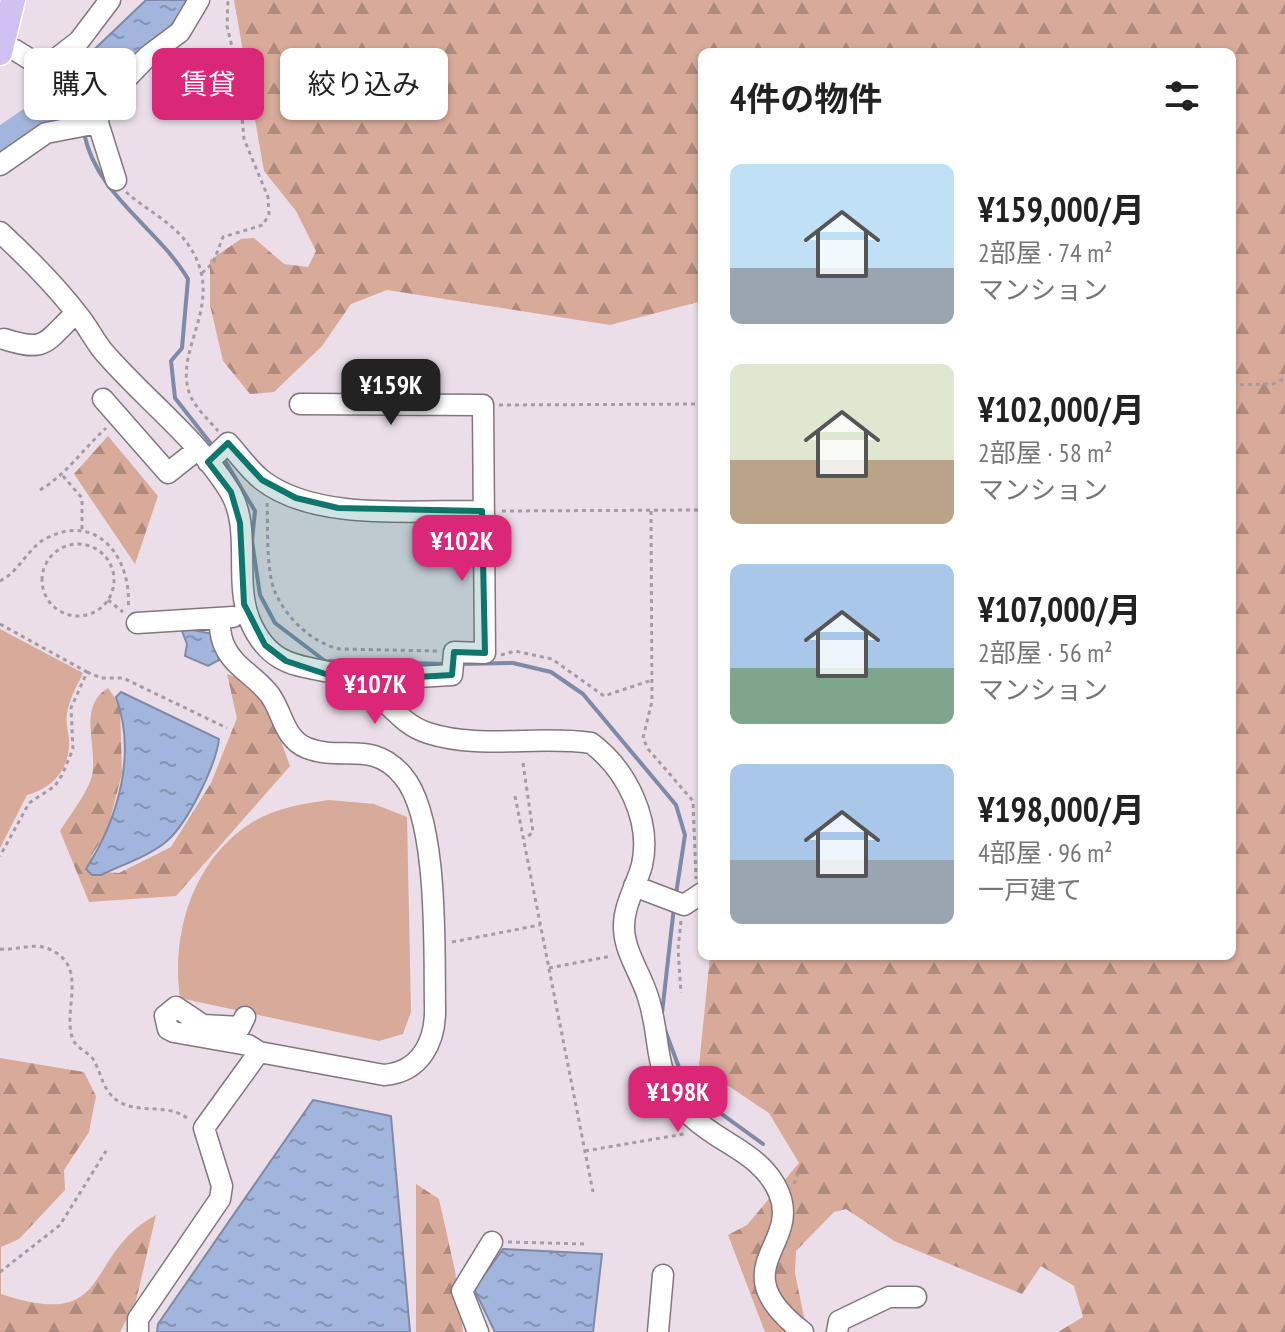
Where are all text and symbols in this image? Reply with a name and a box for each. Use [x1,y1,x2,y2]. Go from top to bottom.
chip: 購入 [24,48,136,120]
chip: 賃貸 [152,48,264,120]
chip: 絞り込み [280,48,448,120]
icon: filters [1160,74,1204,118]
text: 4件の物件 [730,76,882,120]
text: ¥159,000/月 [978,187,1145,231]
icon: home [794,196,890,292]
text: 2部屋 · 74 m² [978,236,1113,269]
text: マンション [978,273,1108,306]
pin: ¥159K [335,359,447,427]
text: ¥159K [359,368,423,401]
text: ¥102,000/月 [978,387,1145,431]
icon: home [794,396,890,492]
text: 2部屋 · 58 m² [978,436,1113,469]
text: マンション [978,473,1108,506]
pin: ¥102K [406,515,518,583]
text: ¥102K [430,524,494,557]
text: ¥107,000/月 [978,587,1142,631]
icon: home [794,596,890,692]
text: 2部屋 · 56 m² [978,636,1113,669]
pin: ¥107K [319,658,431,726]
text: ¥107K [343,667,407,700]
text: マンション [978,673,1108,706]
text: ¥198,000/月 [978,787,1145,831]
icon: home [794,796,890,892]
text: 4部屋 · 96 m² [978,836,1113,869]
text: 一戸建て [978,873,1082,906]
pin: ¥198K [622,1066,734,1134]
text: ¥198K [646,1075,710,1108]

